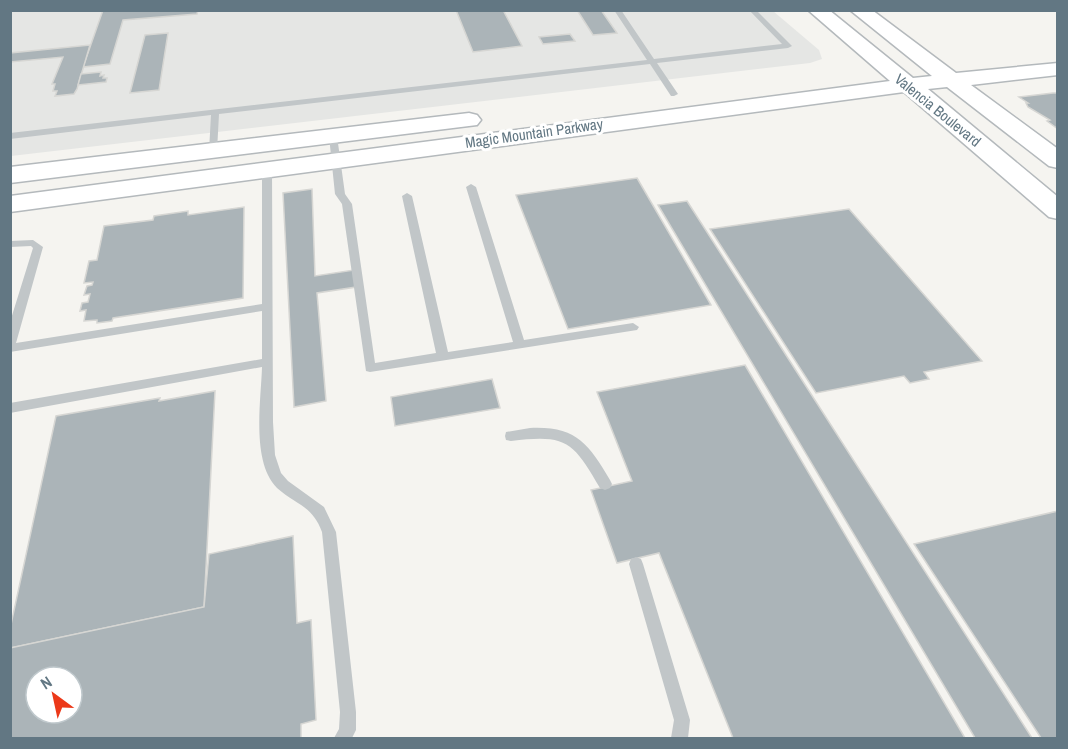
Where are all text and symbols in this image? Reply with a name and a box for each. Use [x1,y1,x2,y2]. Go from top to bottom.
street label: Valencia Boulevard [890,69,986,151]
street label: Magic Mountain Parkway [464,113,605,153]
north arrow [24,665,84,725]
text: N [36,671,56,694]

